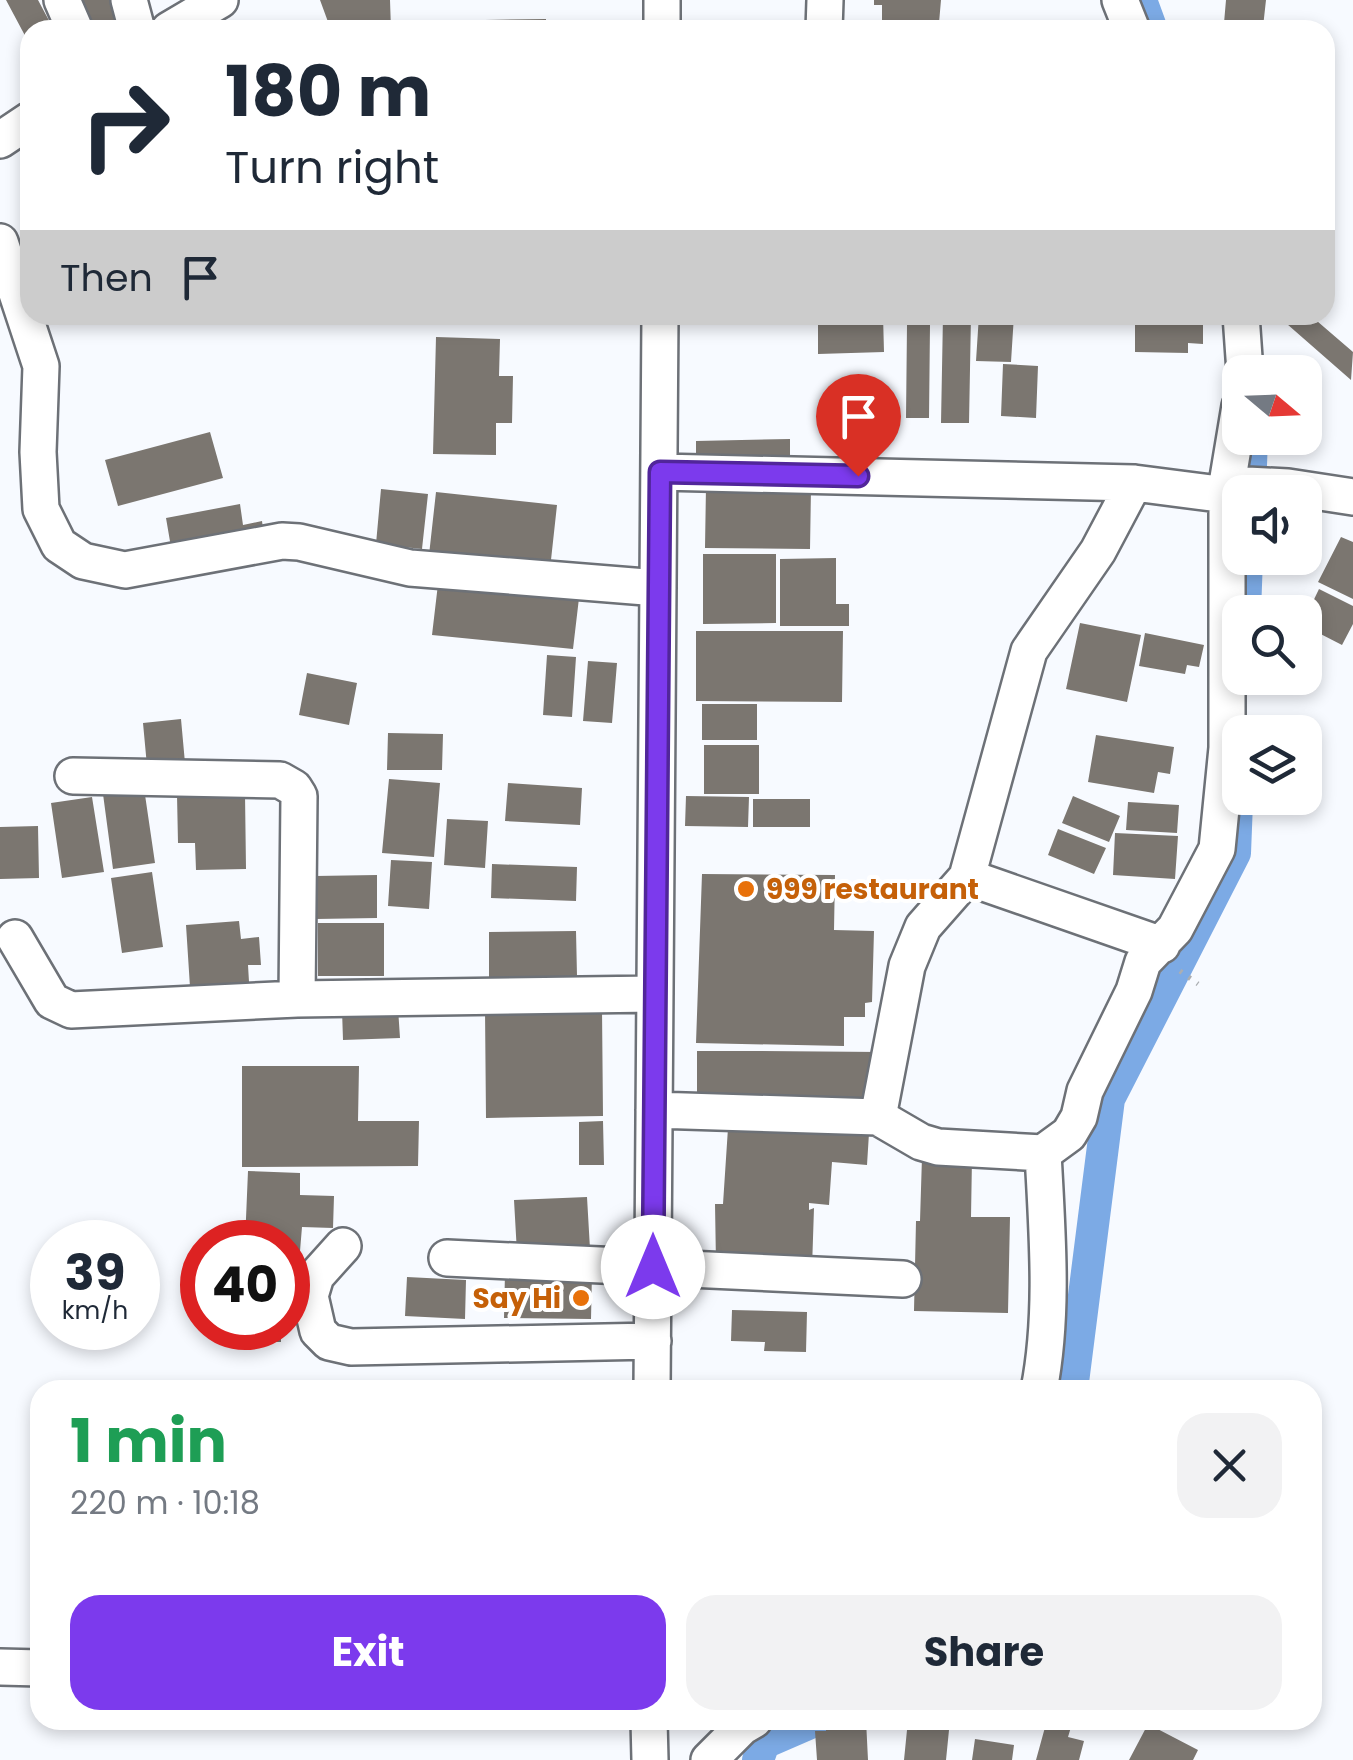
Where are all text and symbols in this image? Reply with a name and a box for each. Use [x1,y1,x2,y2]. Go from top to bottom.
text: 180 m [225,42,431,141]
icon: right [60,60,190,190]
text: Turn right [225,136,439,199]
icon: arrive [173,250,228,305]
text: Then [60,251,153,304]
north arrow [1222,355,1322,455]
map controls [1222,355,1322,815]
pin [816,374,901,477]
icon: arrive [831,389,886,444]
button: sound [1222,475,1322,575]
button: search [1222,595,1322,695]
button: layers [1222,715,1322,815]
place label: 999 restaurant [766,870,979,909]
marker: 999 restaurant [735,878,757,900]
position arrow [601,1215,705,1319]
speed limit sign: 40 [180,1220,310,1350]
text: 39 [65,1237,126,1308]
place label: Say Hi [472,1279,561,1318]
marker: Say Hi [570,1287,592,1309]
text: km/h [62,1293,128,1328]
text: 1 min [70,1399,227,1483]
button: close [1177,1413,1282,1518]
text: 220 m · 10:18 [70,1480,260,1525]
button: Exit [70,1595,666,1710]
button: Share [686,1595,1282,1710]

